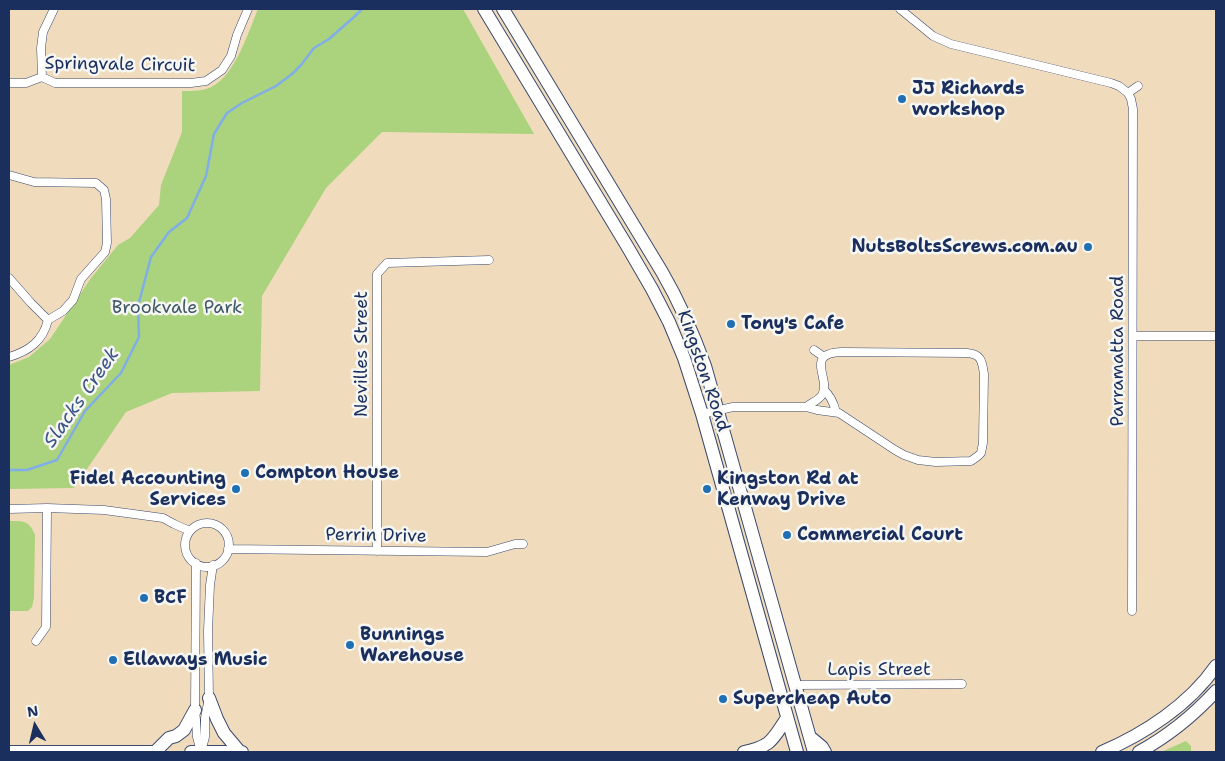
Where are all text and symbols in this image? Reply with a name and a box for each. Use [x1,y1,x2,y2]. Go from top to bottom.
street label: Springvale Circuit [44,53,196,77]
place label: JJ Richards workshop [912,78,1024,120]
marker: JJ Richards workshop [896,93,908,105]
place label: NutsBoltsScrews.com.au [851,236,1078,258]
marker: NutsBoltsScrews.com.au [1082,241,1094,253]
street label: Parramatta Road [1107,276,1129,426]
street label: Nevilles Street [351,291,373,417]
park label: Brookvale Park [112,297,242,319]
street label: Kingston Road [672,307,734,435]
place label: Tony's Cafe [741,313,844,335]
marker: Tony's Cafe [725,318,737,330]
water label: Slacks Creek [39,344,125,452]
place label: Compton House [255,462,399,484]
marker: Compton House [239,467,251,479]
place label: Fidel Accounting Services [70,468,226,510]
place label: Kingston Rd at Kenway Drive [717,468,859,510]
marker: Fidel Accounting Services [230,483,242,495]
marker: Kingston Rd at Kenway Drive [701,483,713,495]
street label: Perrin Drive [325,524,427,548]
place label: Commercial Court [797,524,963,546]
marker: Commercial Court [781,529,793,541]
place label: BCF [154,587,187,609]
marker: BCF [138,592,150,604]
place label: Bunnings Warehouse [360,624,464,666]
marker: Bunnings Warehouse [344,639,356,651]
place label: Ellaways Music [123,649,268,671]
marker: Ellaways Music [107,654,119,666]
street label: Lapis Street [827,659,931,681]
place label: Supercheap Auto [733,688,892,710]
marker: Supercheap Auto [717,693,729,705]
north arrow [10,701,60,751]
text: N [26,701,40,721]

